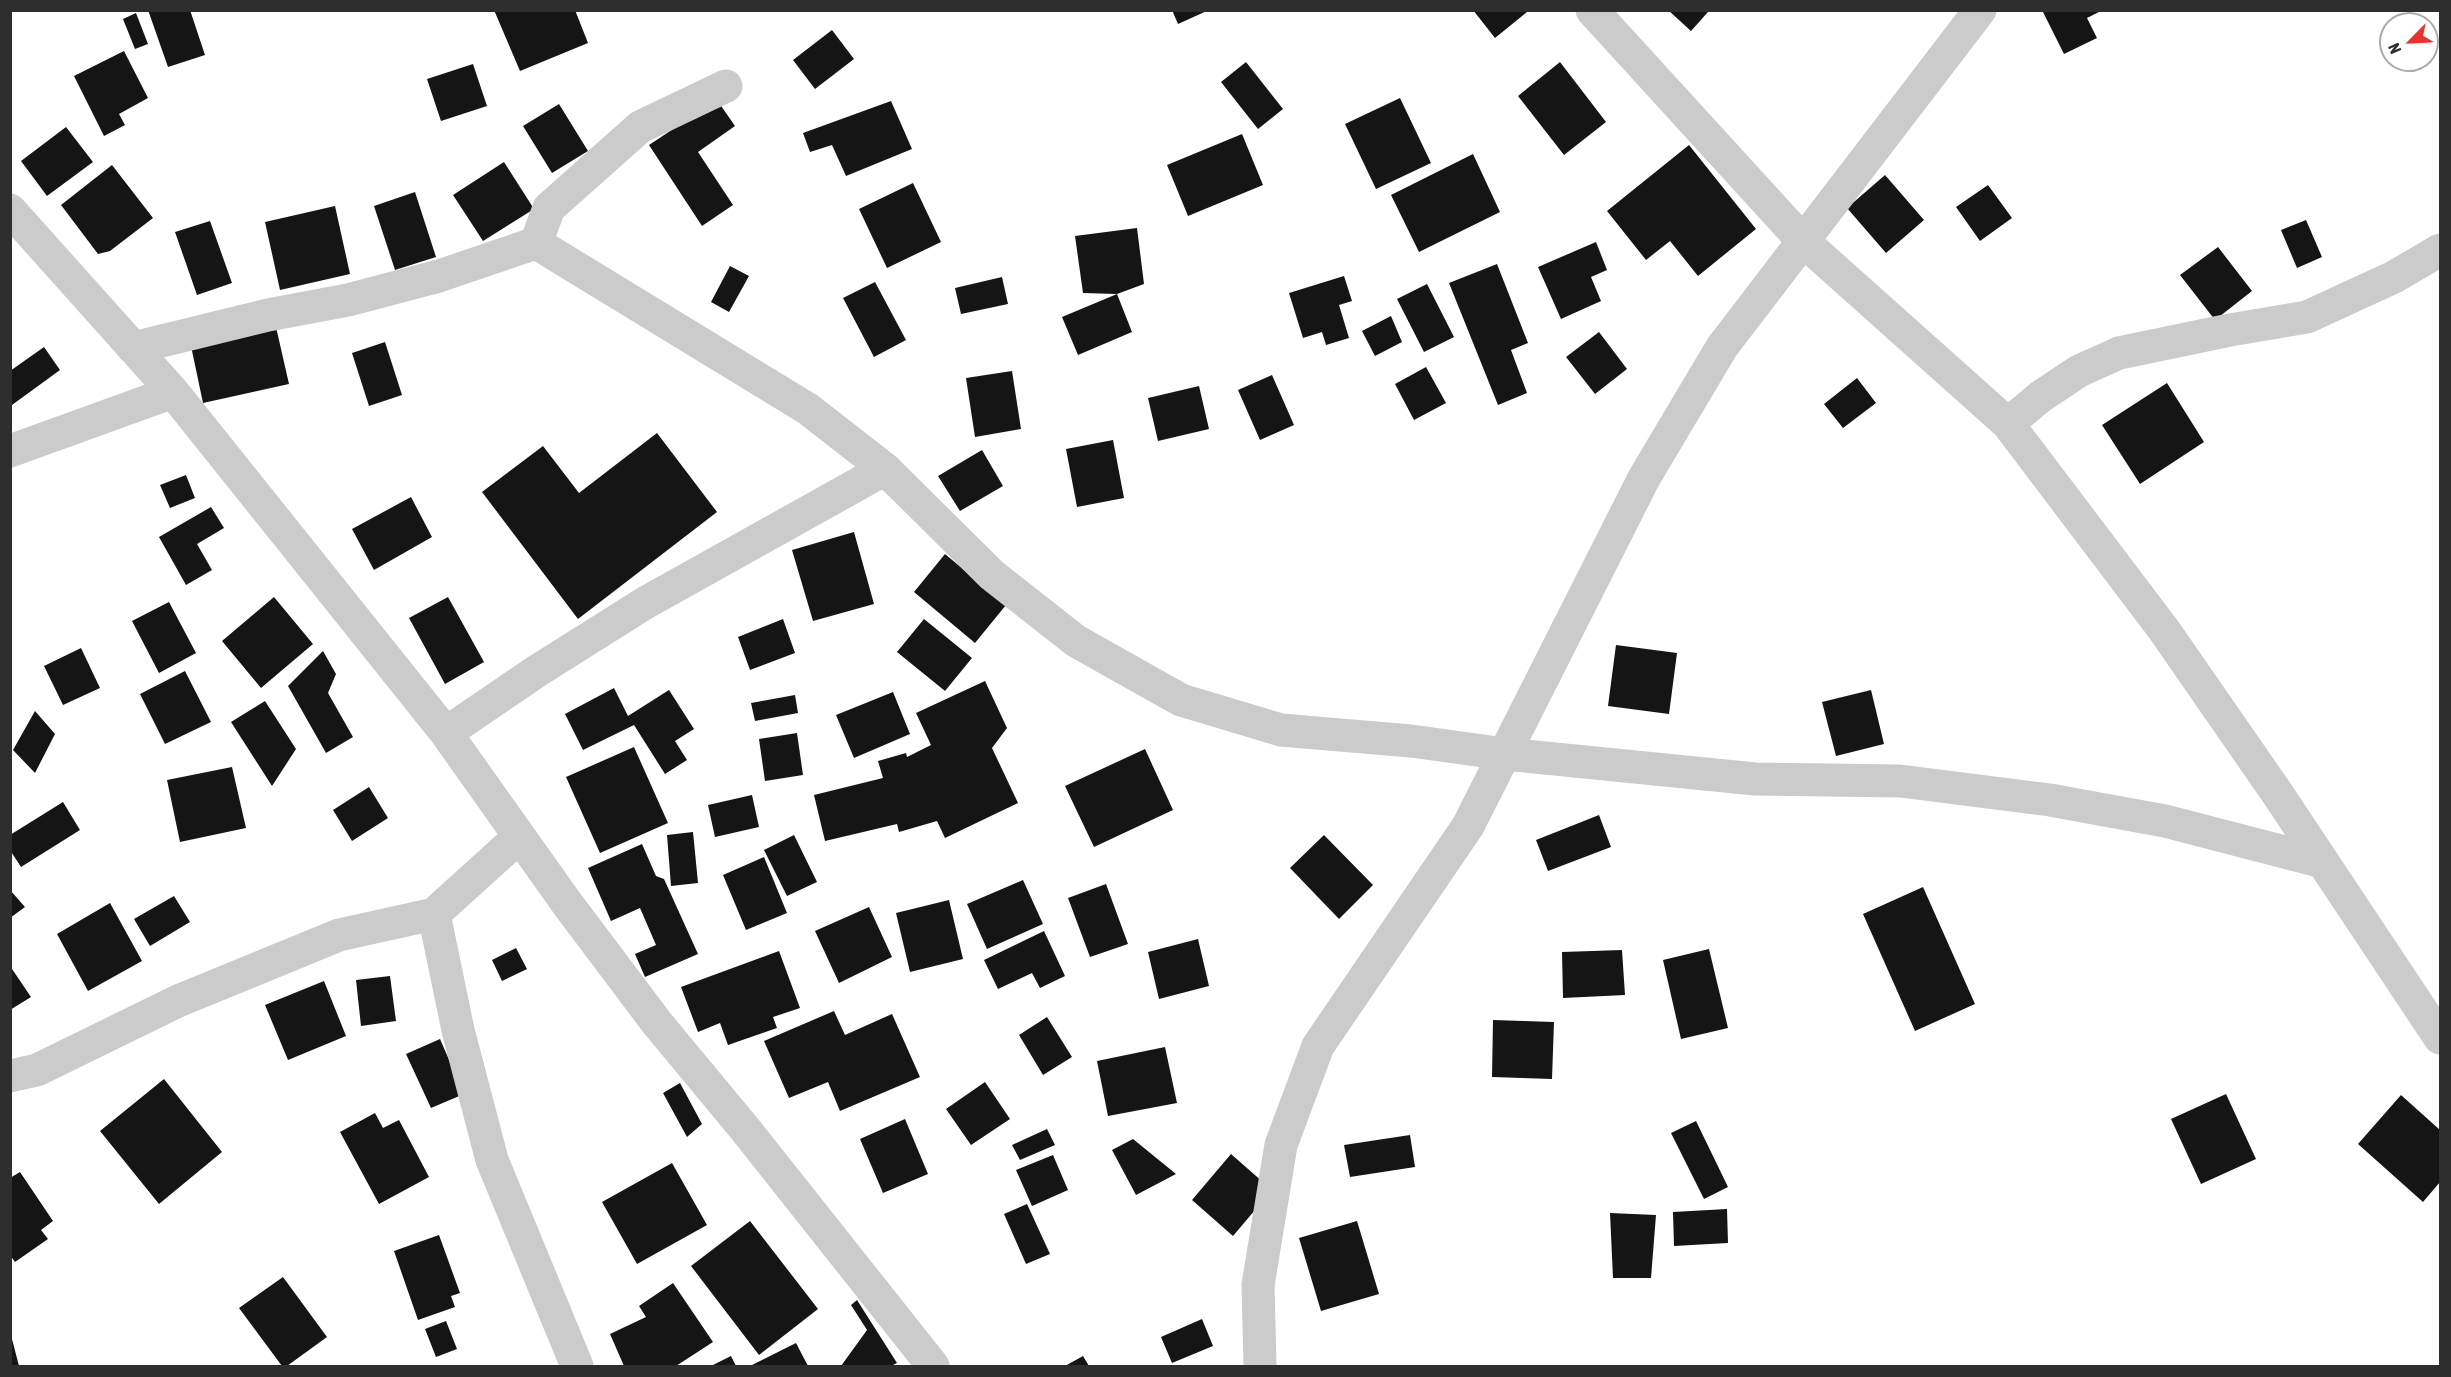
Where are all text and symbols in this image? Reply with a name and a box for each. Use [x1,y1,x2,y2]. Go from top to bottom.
north arrow [2379,12,2439,72]
text: N [2384,41,2405,56]

